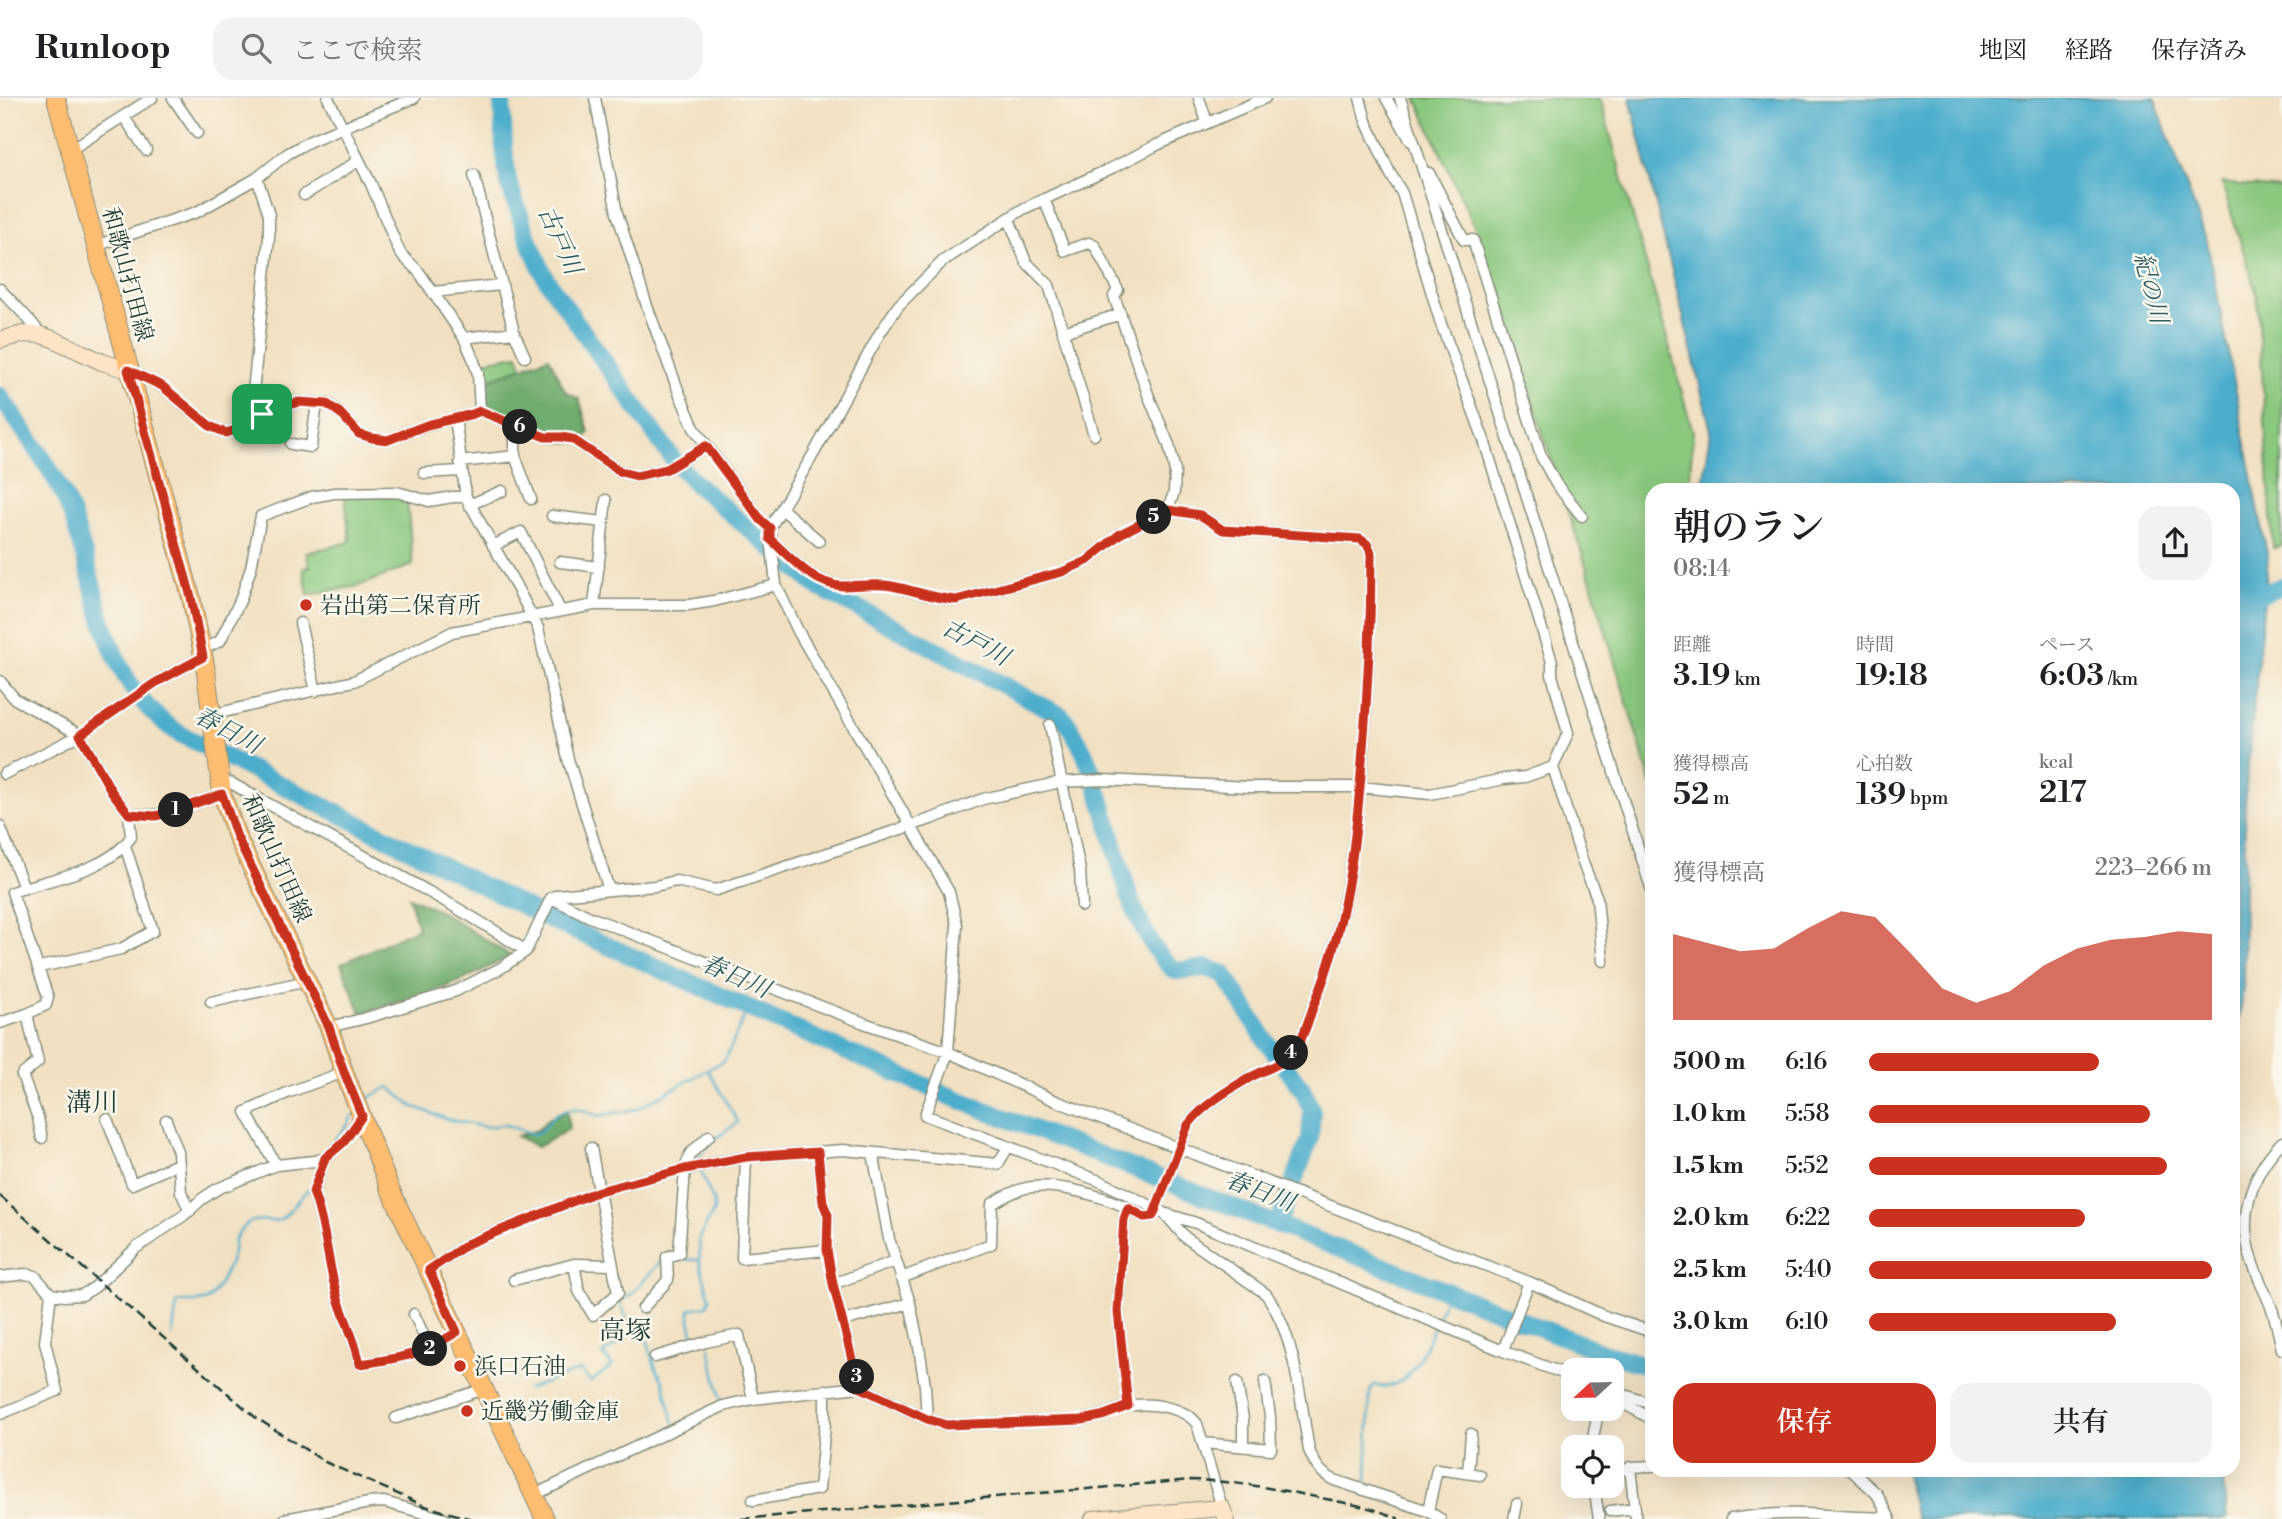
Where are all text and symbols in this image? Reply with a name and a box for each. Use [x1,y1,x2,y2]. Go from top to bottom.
search box [213,17,703,80]
text: Runloop [35,28,171,69]
icon: search [237,29,275,67]
text: ここで検索 [293,35,423,67]
text: 地図 [1979,36,2027,66]
text: 経路 [2065,36,2113,66]
text: 保存済み [2151,36,2247,66]
water label: 古戸川 [531,201,589,282]
street label: 和歌山打田線 [96,204,158,345]
water label: 紀の川 [2127,250,2174,330]
pin [232,384,292,444]
icon: arrive [243,395,281,433]
pin: 6 [503,410,538,444]
text: 6 [514,414,525,438]
pin: 5 [1136,500,1172,534]
text: 5 [1148,504,1159,528]
text: 朝のラン [1673,505,1825,552]
button: share [2138,506,2212,580]
text: 08:14 [1673,555,1730,583]
place label: 岩出第二保育所 [320,592,481,620]
marker: 岩出第二保育所 [298,597,314,613]
water label: 古戸川 [937,613,1017,674]
text: 距離 [1673,633,1711,657]
text: 時間 [1856,633,1894,657]
text: ペース [2039,633,2095,657]
text: 3.19 [1673,657,1731,695]
text: 19:18 [1856,657,1928,695]
text: 6:03 [2039,657,2104,695]
text: km [1731,667,1761,691]
text: /km [2104,667,2138,691]
water label: 春日川 [189,701,269,762]
text: kcal [2039,750,2073,774]
text: 獲得標高 [1673,752,1749,776]
text: 心拍数 [1856,752,1913,776]
text: 217 [2039,774,2087,812]
text: 52 [1673,776,1709,814]
text: 139 [1856,776,1906,814]
text: m [1709,786,1730,810]
text: bpm [1906,786,1949,810]
street label: 和歌山打田線 [235,790,317,927]
pin: 1 [158,792,194,828]
text: 1 [171,797,180,821]
text: 223–266 m [2095,854,2212,882]
text: 獲得標高 [1673,859,1765,887]
water label: 春日川 [697,949,777,1006]
pin: 4 [1274,1035,1308,1070]
text: 4 [1284,1040,1297,1064]
text: 500 m [1673,1048,1745,1076]
text: 6:16 [1785,1048,1827,1076]
district label: 溝川 [66,1087,118,1119]
text: 1.0 km [1673,1100,1746,1128]
text: 5:58 [1785,1100,1830,1128]
text: 1.5 km [1673,1152,1744,1180]
text: 5:52 [1785,1152,1829,1180]
water label: 春日川 [1221,1165,1301,1220]
text: 2.0 km [1673,1204,1749,1232]
text: 6:22 [1785,1204,1830,1232]
text: 2.5 km [1673,1256,1747,1284]
text: 5:40 [1785,1256,1832,1284]
text: 3.0 km [1673,1308,1749,1336]
text: 6:10 [1785,1308,1829,1336]
district label: 高塚 [599,1315,651,1347]
pin: 2 [412,1332,448,1366]
text: 2 [424,1336,435,1360]
place label: 浜口石油 [474,1353,566,1381]
marker: 浜口石油 [452,1358,468,1374]
north arrow [1561,1358,1624,1421]
map controls [1561,1358,1624,1498]
pin: 3 [840,1360,874,1394]
text: 3 [851,1364,862,1388]
button: 保存 [1673,1383,1936,1463]
button: 共有 [1950,1383,2212,1463]
place label: 近畿労働金庫 [481,1398,619,1426]
marker: 近畿労働金庫 [459,1403,475,1419]
button: locate [1561,1435,1624,1498]

